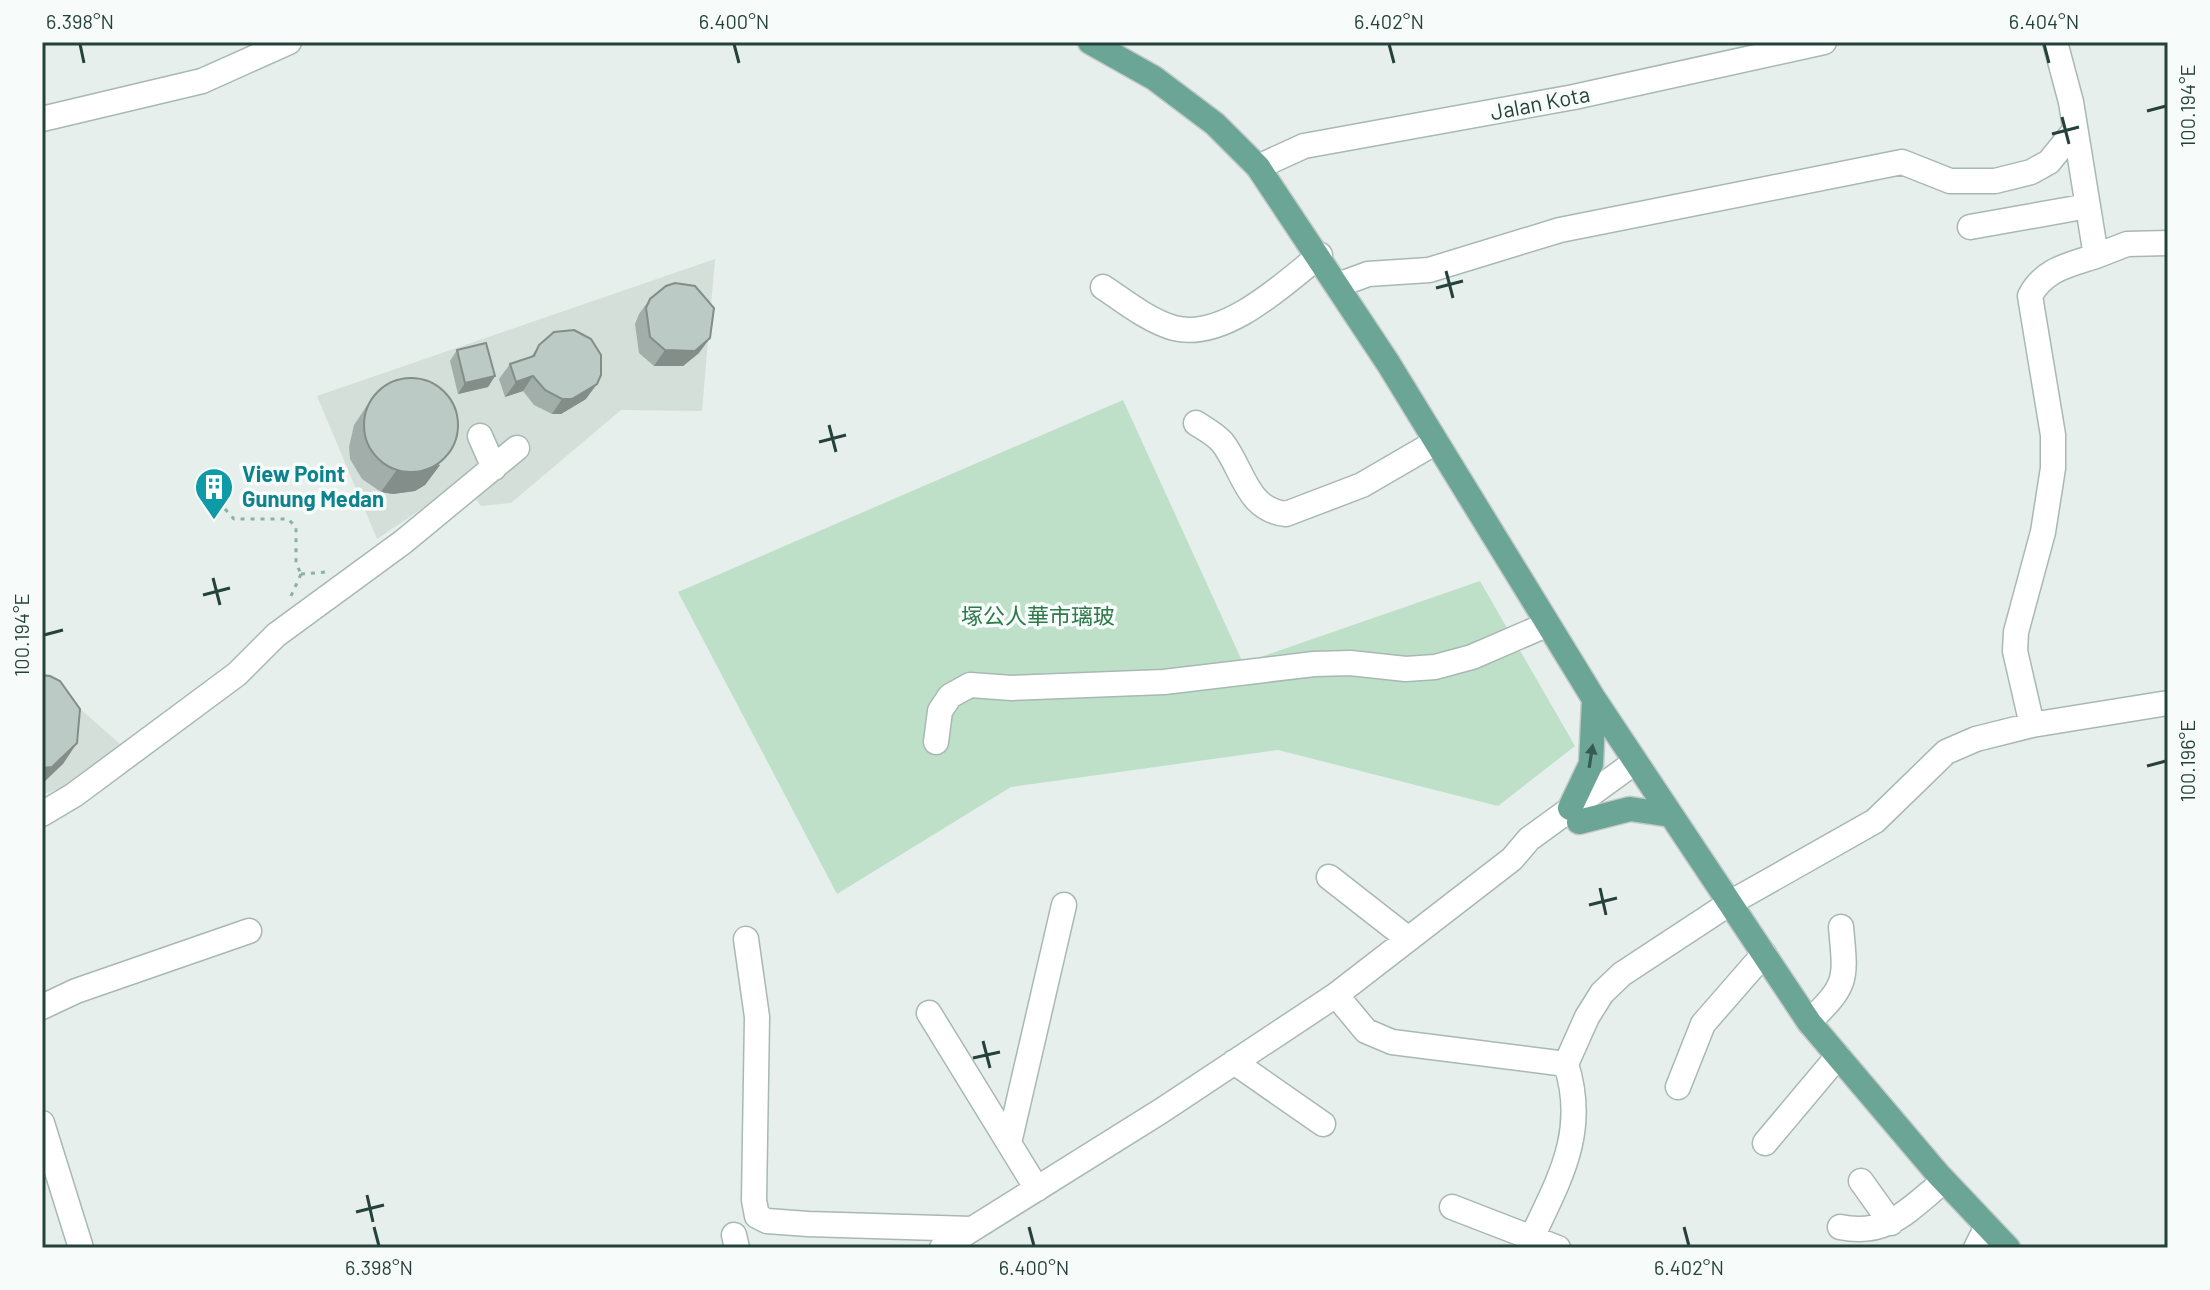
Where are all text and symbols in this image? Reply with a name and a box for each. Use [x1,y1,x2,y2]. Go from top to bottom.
text: 6.398°N [46,9,114,33]
text: 6.400°N [699,9,769,33]
text: 6.402°N [1354,9,1424,33]
text: 6.404°N [2009,9,2079,33]
text: 100.194°E [2175,64,2199,148]
street label: Jalan Kota [1488,80,1592,124]
place label: View Point Gunung Medan [242,460,384,511]
building icon: View Point Gunung Medan [193,466,235,521]
text: 100.194°E [9,593,33,677]
park label: 塚公人華市璃玻 [961,602,1115,628]
text: 100.196°E [2175,720,2199,802]
one-way arrow [1585,743,1598,768]
text: 6.398°N [345,1255,413,1279]
text: 6.400°N [999,1255,1069,1279]
text: 6.402°N [1654,1255,1724,1279]

